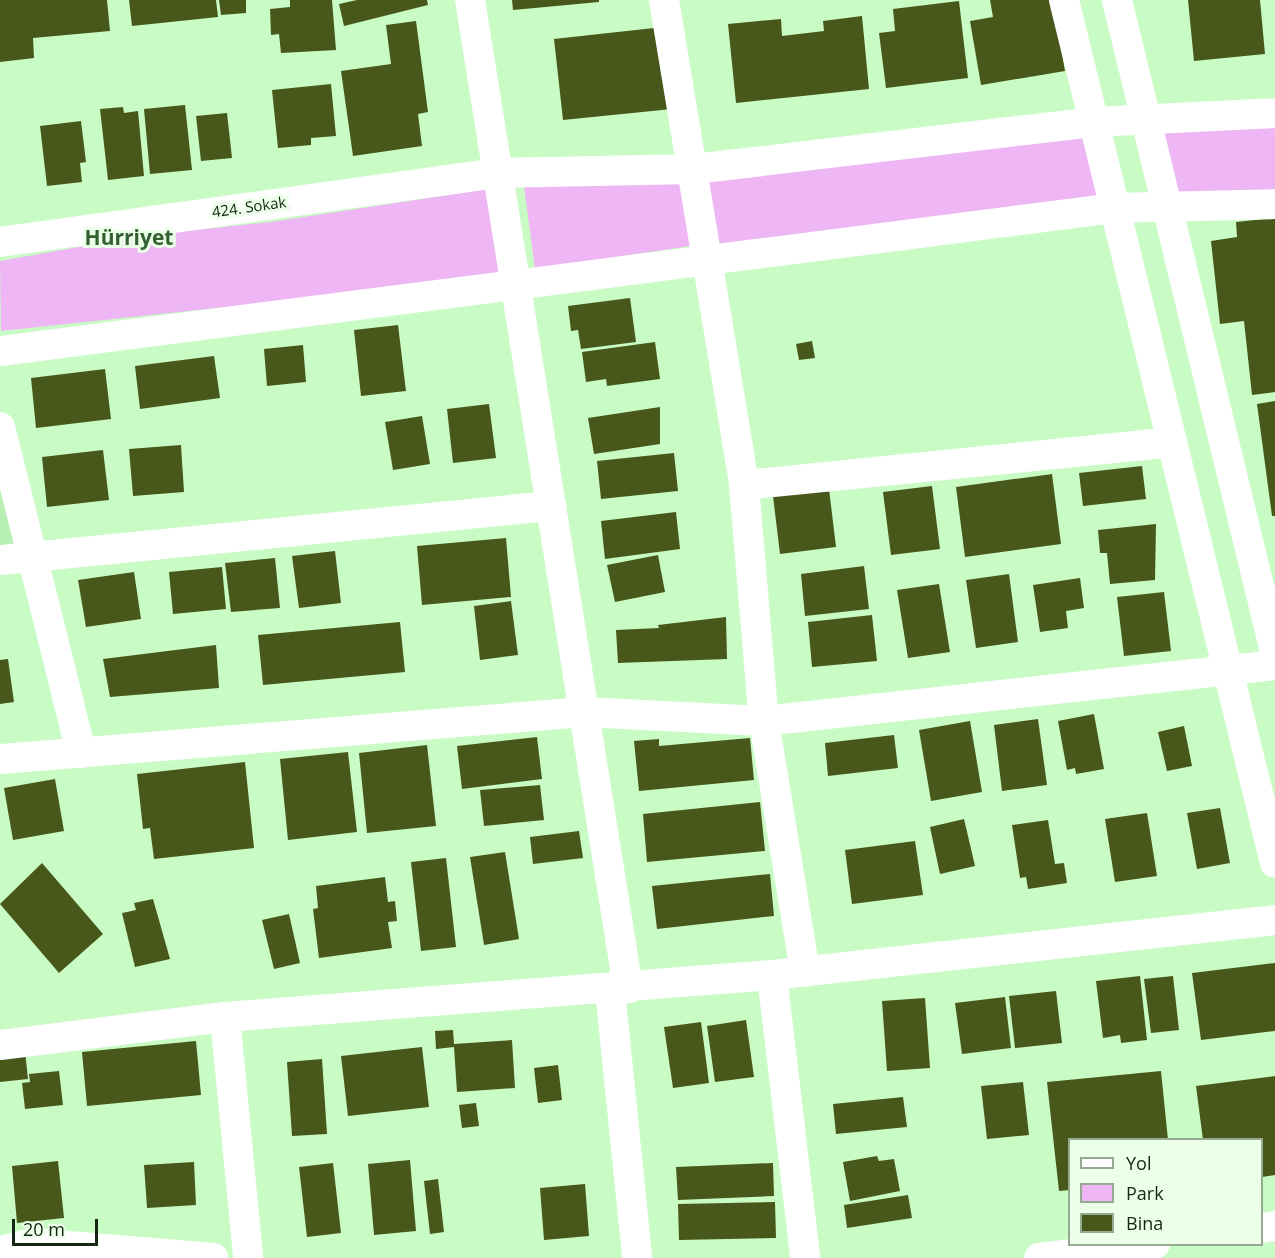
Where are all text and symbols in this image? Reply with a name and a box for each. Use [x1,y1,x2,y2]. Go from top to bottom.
street label: 424. Sokak [211,193,287,221]
district label: Hürriyet [85,224,173,250]
legend [1068,1138,1263,1246]
text: Yol [1126,1151,1151,1175]
text: Park [1126,1181,1164,1205]
scale bar [15,1207,100,1245]
text: Bina [1126,1211,1163,1235]
text: 20 m [23,1217,65,1241]

